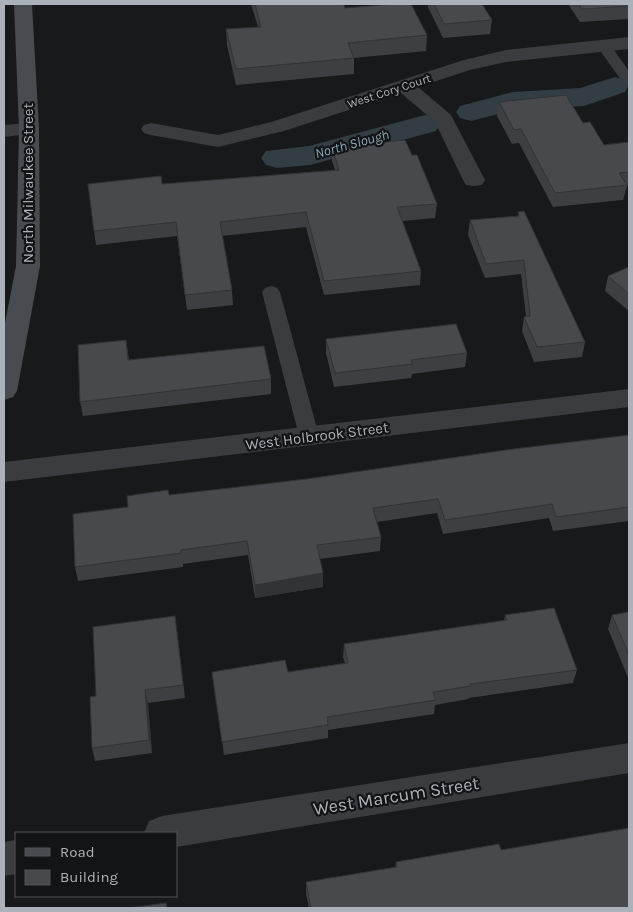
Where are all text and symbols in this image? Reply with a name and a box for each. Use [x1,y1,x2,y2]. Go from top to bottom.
street label: West Cory Court [346,71,433,111]
street label: North Milwaukee Street [19,102,37,263]
water label: North Slough [313,126,391,162]
street label: West Holbrook Street [244,418,390,454]
street label: West Marcum Street [311,772,481,820]
legend [15,832,178,897]
text: Road [60,843,95,861]
text: Building [60,868,118,886]

